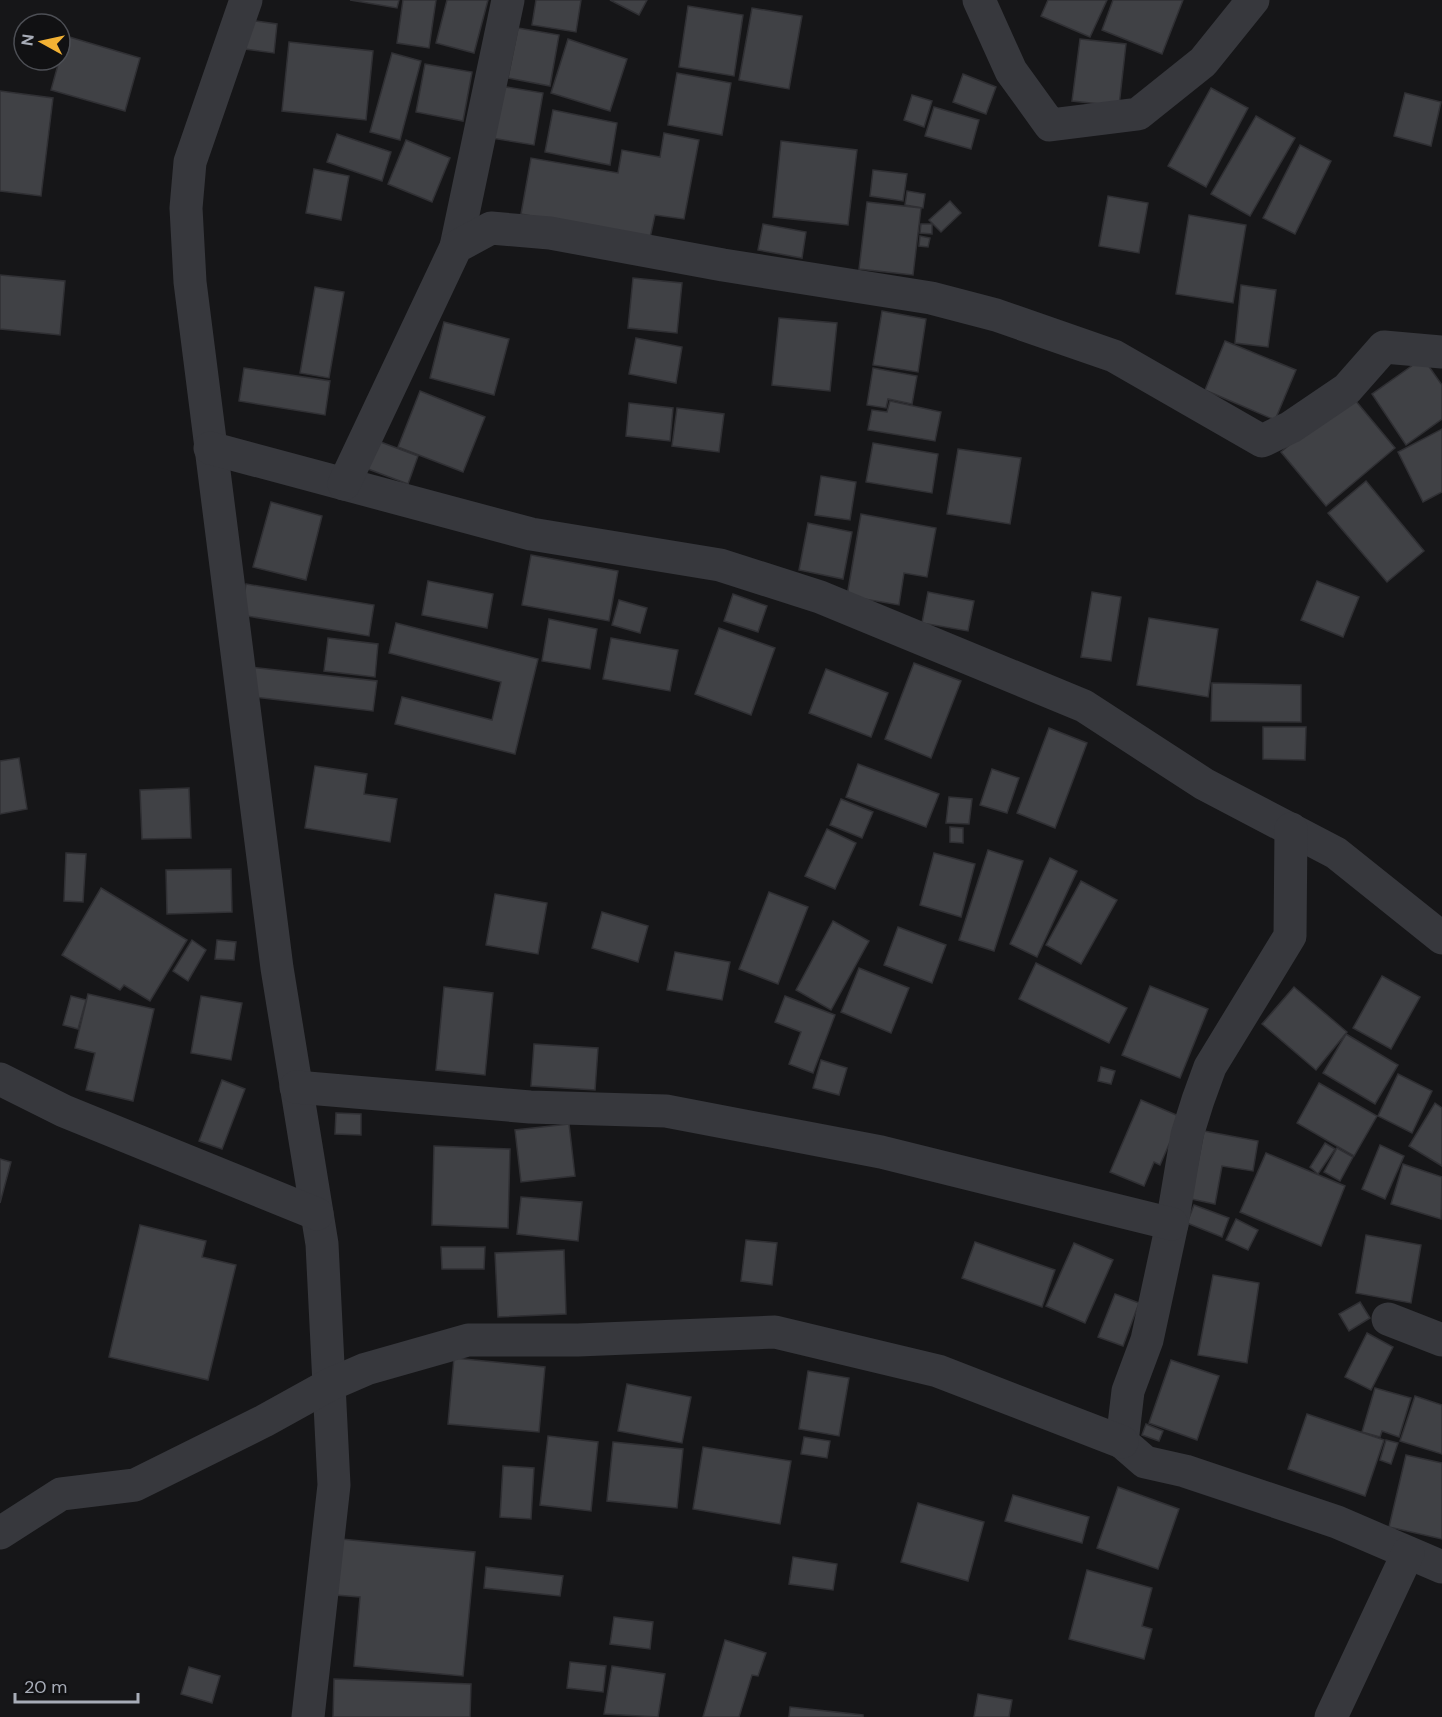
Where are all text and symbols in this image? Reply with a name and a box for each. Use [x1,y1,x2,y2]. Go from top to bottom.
north arrow [12,12,72,72]
text: N [16,33,39,47]
scale bar [15,1666,138,1704]
text: 20 m [24,1675,67,1699]

